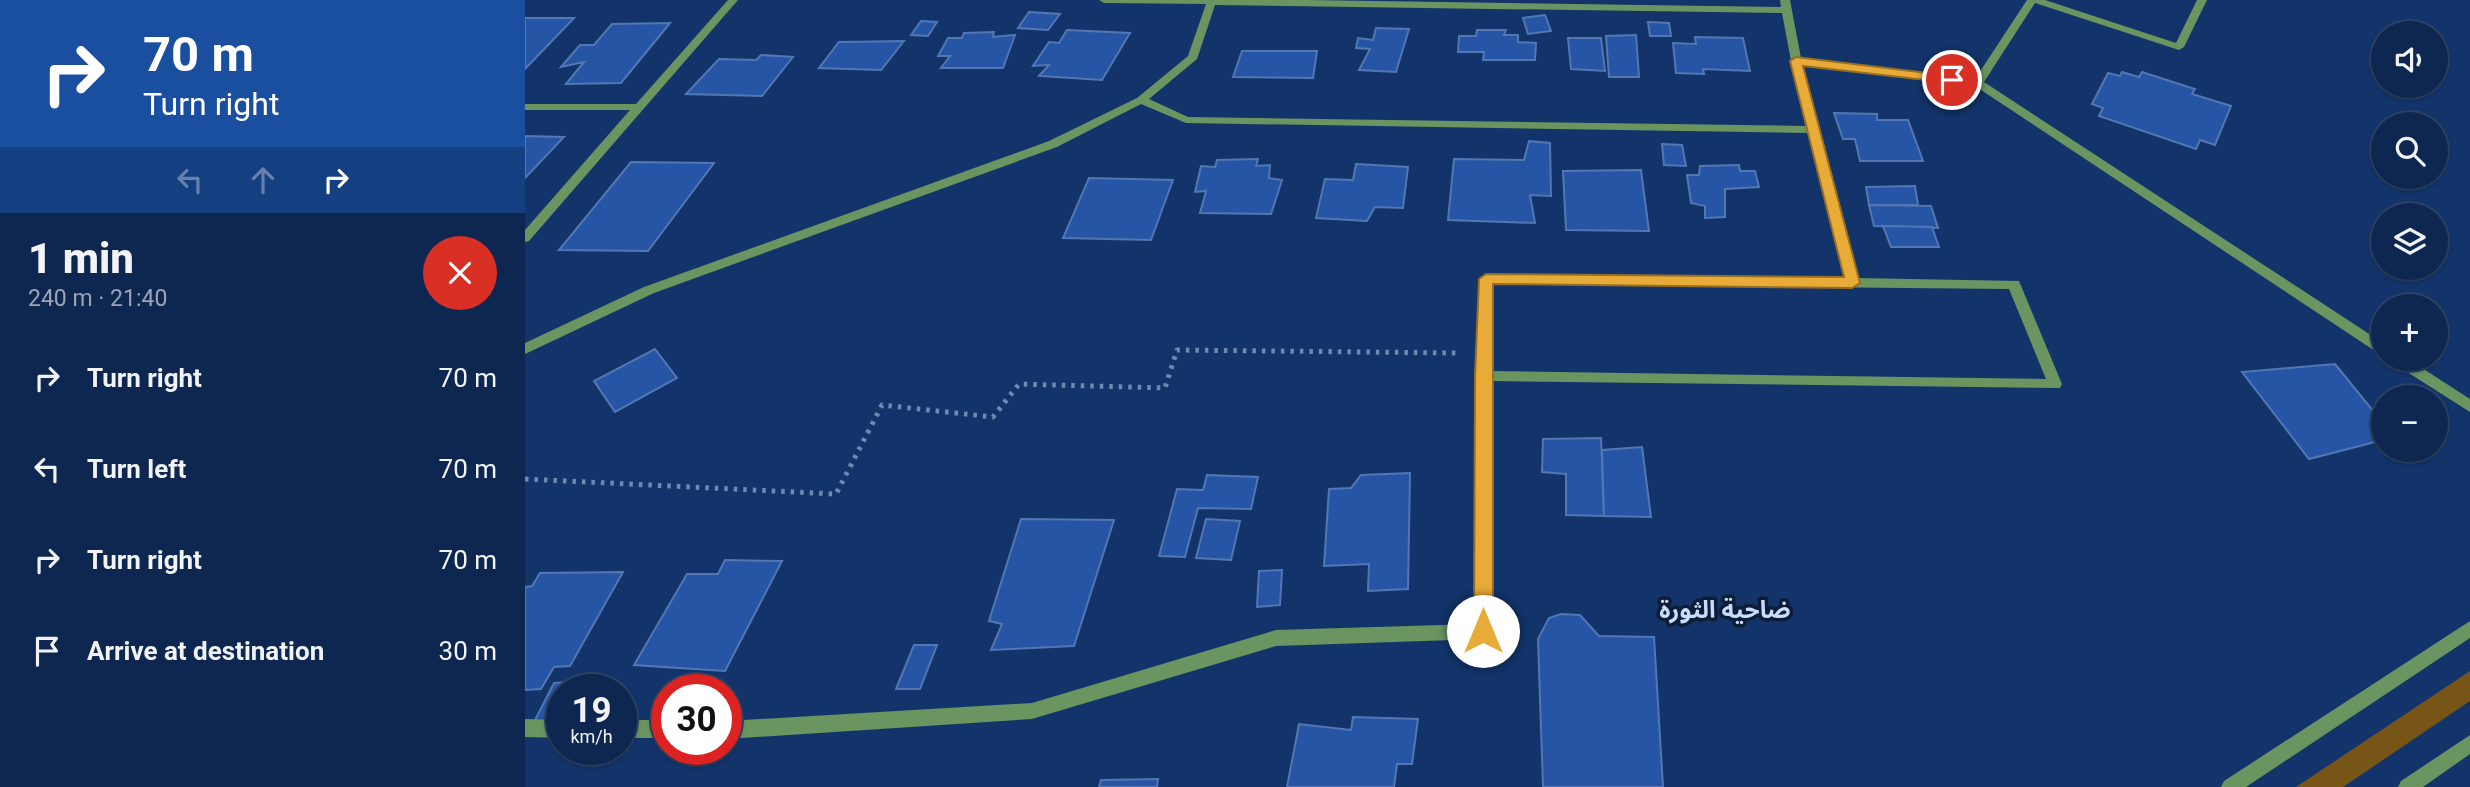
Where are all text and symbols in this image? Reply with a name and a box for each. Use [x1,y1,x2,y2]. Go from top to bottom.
map controls [2371,21,2448,462]
button: sound [2371,21,2448,98]
text: 70 m [143,26,254,83]
icon: right [28,28,119,119]
pin [1922,50,1982,110]
icon: arrive [1933,61,1971,99]
text: Turn right [143,85,279,123]
button: search [2371,112,2448,189]
icon: left [171,161,209,199]
icon: ahead [244,161,282,199]
icon: right [317,161,355,199]
button: layers [2371,203,2448,280]
text: 1 min [28,234,134,283]
button: close [423,236,497,310]
text: 240 m · 21:40 [28,285,167,312]
button: + [2371,294,2448,371]
icon: right [28,359,66,397]
text: Turn right [87,363,202,393]
text: 70 m [439,363,497,393]
button: − [2371,385,2448,462]
icon: left [28,450,66,488]
text: Turn left [87,454,186,484]
text: 70 m [439,454,497,484]
icon: right [28,541,66,579]
text: Turn right [87,545,202,575]
text: 70 m [439,545,497,575]
position arrow [1446,594,1520,668]
district label: ضاحية الثورة [1659,596,1791,624]
icon: arrive [28,632,66,670]
text: Arrive at destination [87,636,324,666]
text: 30 m [439,636,497,666]
speed limit sign: 30 [651,674,742,765]
text: 19 [571,690,612,731]
text: km/h [570,726,613,747]

